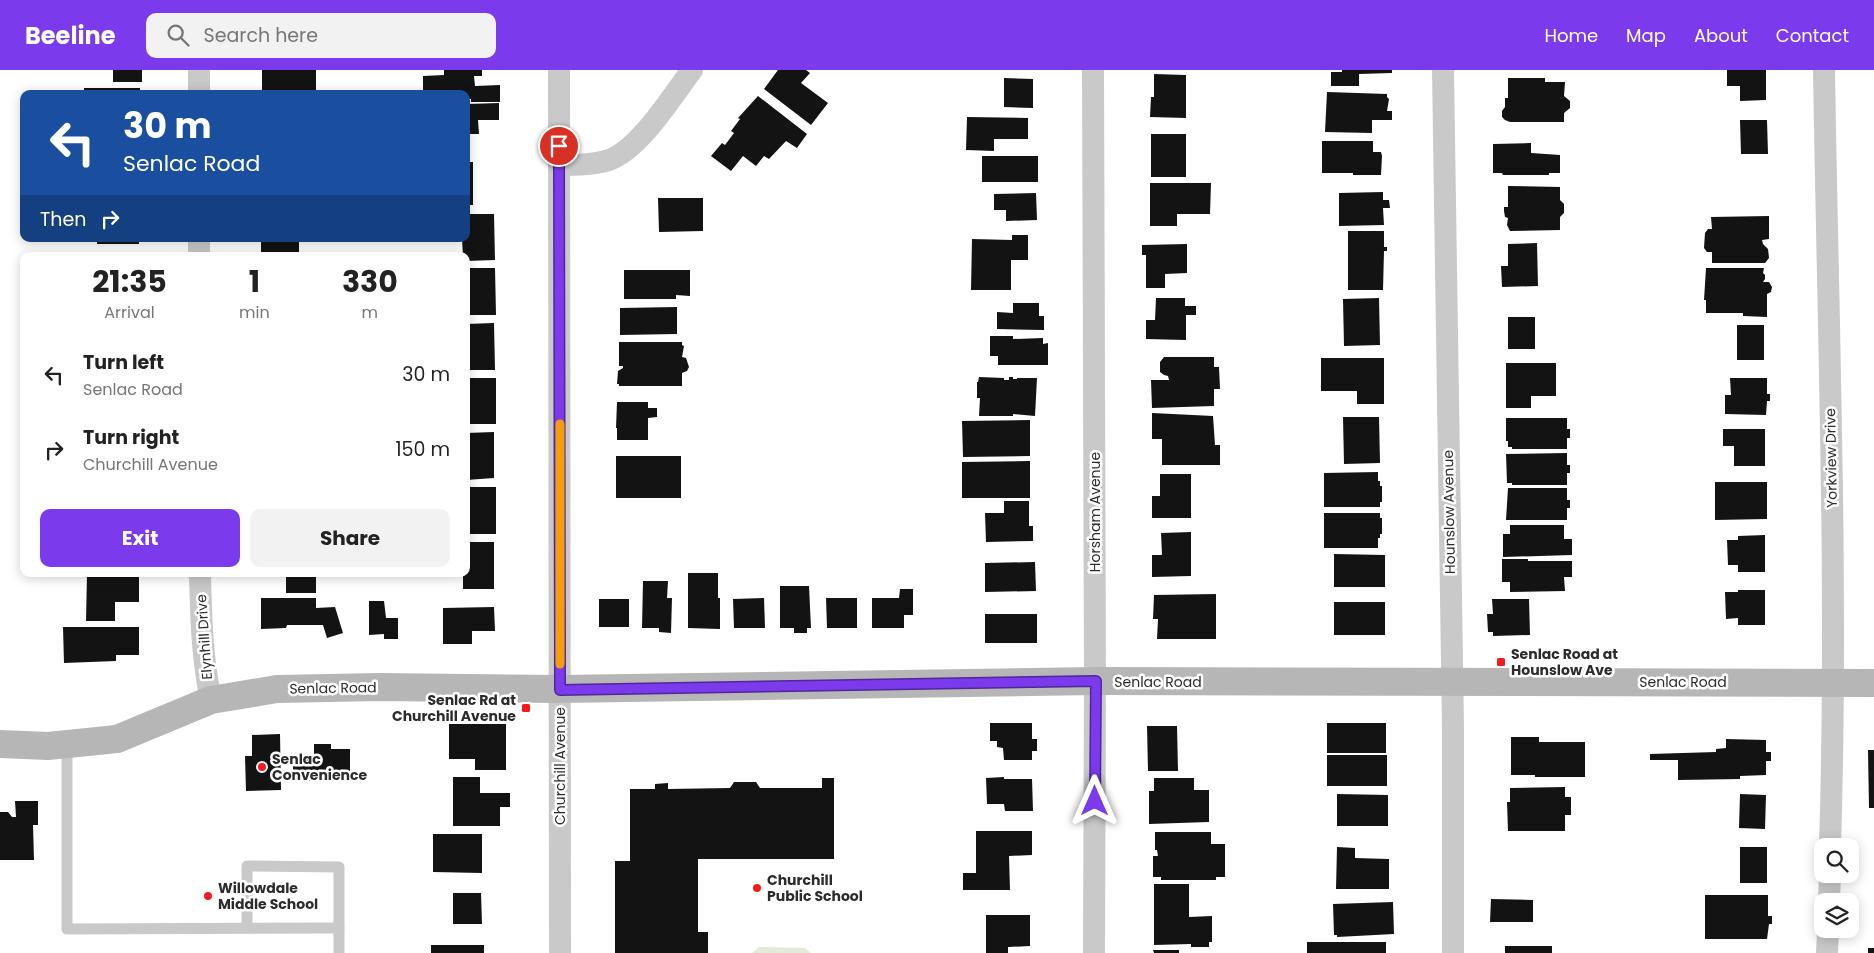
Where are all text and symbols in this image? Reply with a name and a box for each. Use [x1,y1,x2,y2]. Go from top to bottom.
search box [146,13,496,58]
text: Beeline [25,19,116,52]
icon: search [164,21,192,49]
text: Search here [204,22,318,49]
text: Home [1544,23,1598,48]
text: Map [1626,23,1666,48]
text: About [1694,23,1748,48]
text: Contact [1776,23,1849,48]
text: 30 m [123,101,211,150]
icon: left [40,110,105,175]
pin [538,125,580,167]
icon: arrive [545,132,573,160]
text: Senlac Road [123,148,260,179]
icon: right [96,205,124,233]
text: Then [40,206,86,233]
text: 21:35 [92,260,167,303]
text: 1 [249,260,260,303]
text: 330 [342,260,398,303]
text: Arrival [104,301,155,324]
text: min [239,301,270,324]
text: m [362,301,378,324]
text: Turn left [83,349,164,376]
icon: left [40,361,68,389]
text: 30 m [402,361,450,388]
text: Senlac Road [83,378,183,401]
street label: Yorkview Drive [1820,408,1842,508]
text: Turn right [83,424,179,451]
icon: right [40,436,68,464]
text: 150 m [395,436,450,463]
street label: Hounslow Avenue [1438,449,1460,574]
street label: Horsham Avenue [1085,452,1105,572]
text: Churchill Avenue [83,453,218,476]
button: Exit [40,509,240,567]
button: Share [250,509,450,567]
street label: Elynhill Drive [191,593,217,680]
place label: Senlac Road at Hounslow Ave [1511,644,1618,680]
marker: Senlac Road at Hounslow Ave [1495,656,1507,668]
street label: Senlac Road [1114,672,1202,692]
street label: Senlac Road [1639,672,1727,692]
street label: Senlac Road [289,677,377,699]
place label: Senlac Rd at Churchill Avenue [392,690,516,726]
marker: Senlac Rd at Churchill Avenue [520,702,532,714]
street label: Churchill Avenue [550,707,570,825]
place label: Senlac Convenience [272,749,368,785]
marker: Senlac Convenience [256,761,268,773]
position arrow [1068,774,1120,826]
map controls [1814,838,1859,938]
button: search [1814,838,1859,883]
place label: Churchill Public School [767,870,863,906]
place label: Willowdale Middle School [218,878,318,914]
marker: Churchill Public School [751,882,763,894]
marker: Willowdale Middle School [202,890,214,902]
button: layers [1814,893,1859,938]

